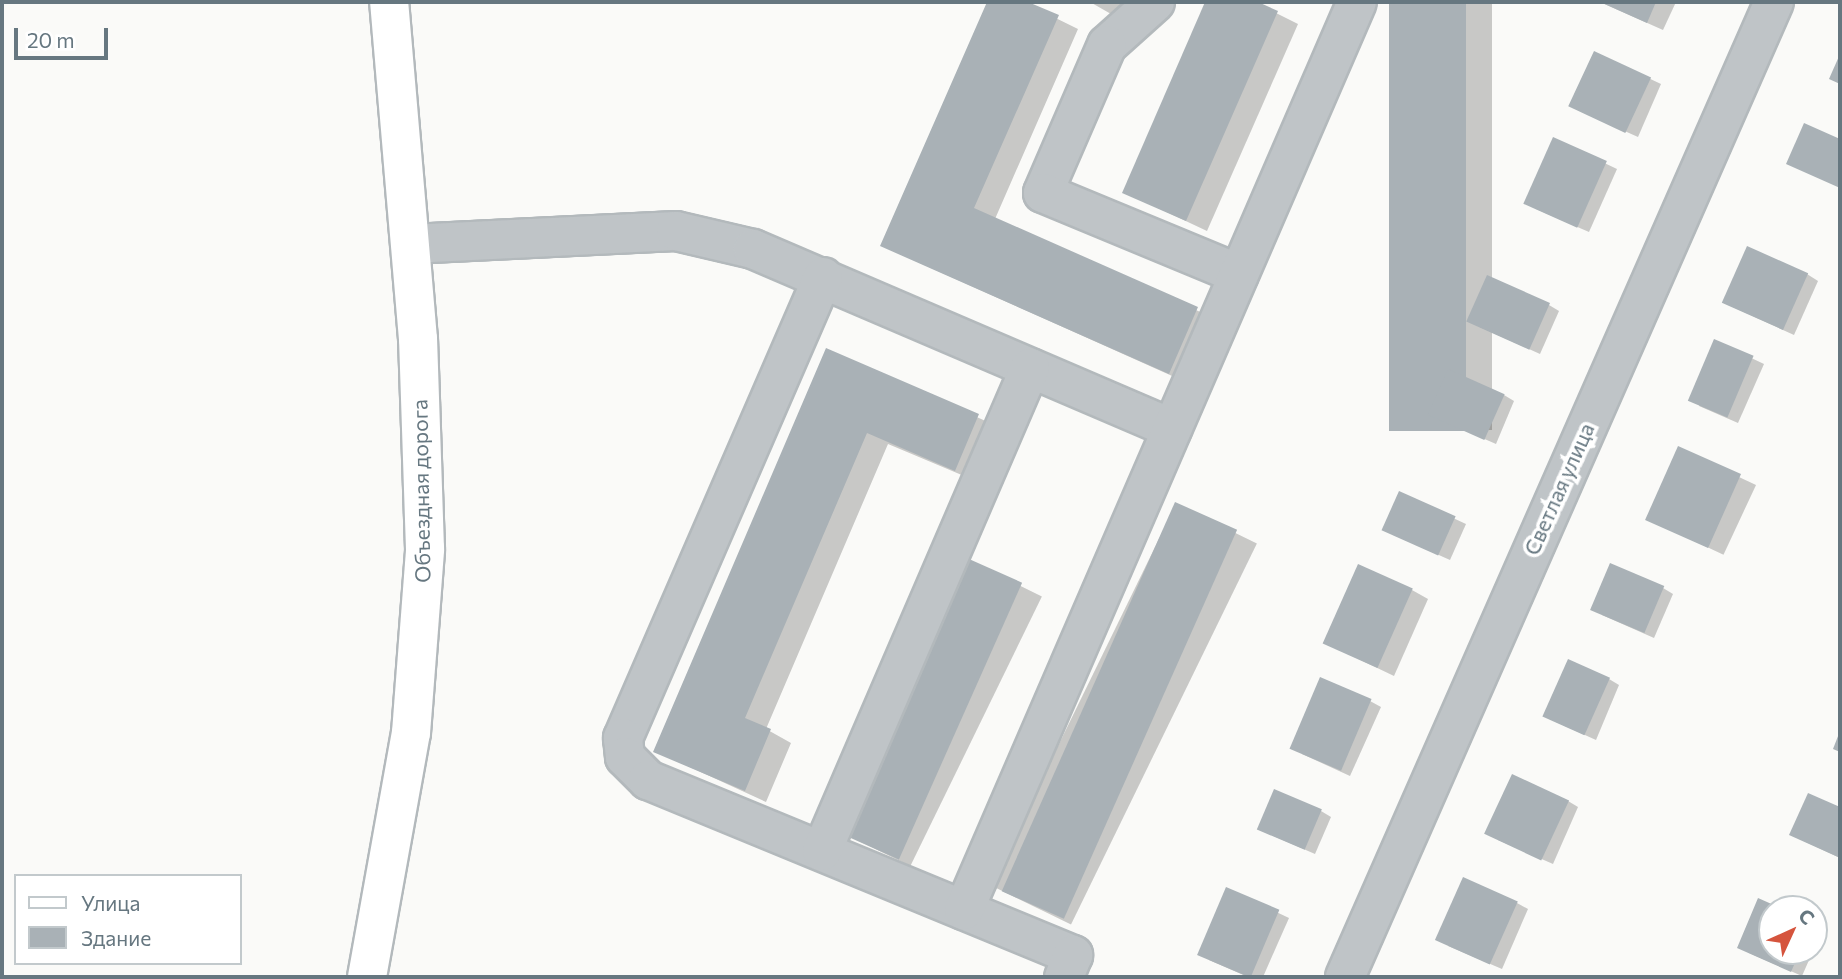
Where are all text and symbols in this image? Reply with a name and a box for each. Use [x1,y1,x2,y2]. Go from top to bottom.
scale bar [18,14,112,58]
text: 20 m [27,27,75,52]
street label: Объездная дорога [407,399,435,583]
street label: Светлая улица [1519,419,1599,559]
legend [14,874,242,965]
text: Улица [81,890,140,915]
north arrow [1758,895,1828,965]
text: С [1794,903,1820,929]
text: Здание [81,925,151,950]

